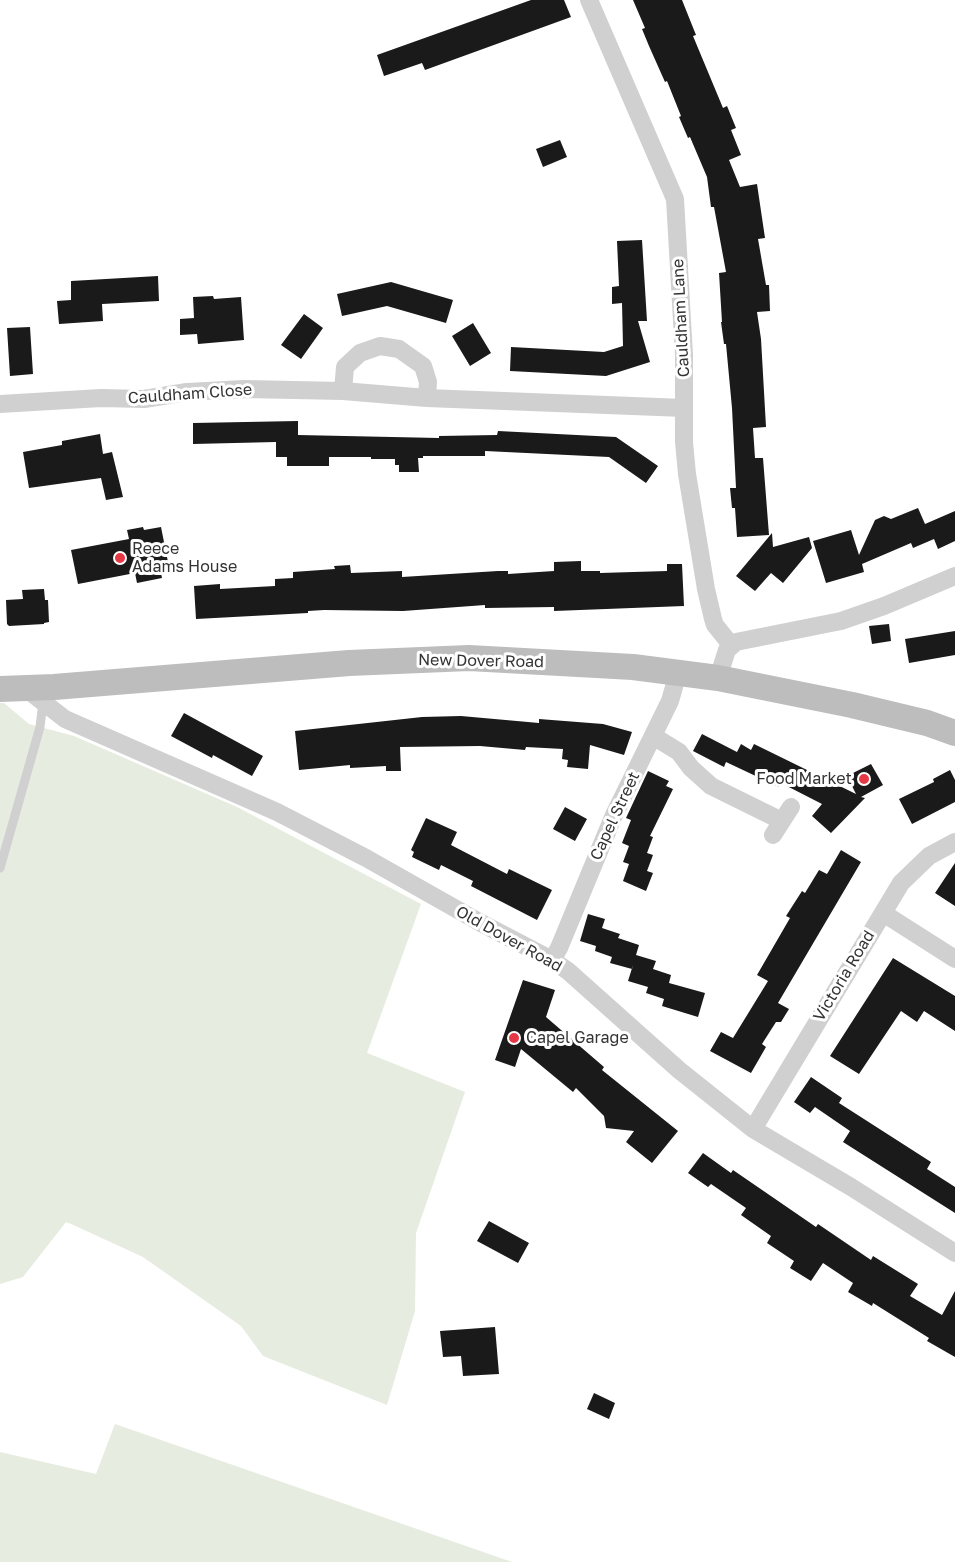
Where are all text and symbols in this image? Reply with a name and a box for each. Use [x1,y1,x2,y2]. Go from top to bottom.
street label: Cauldham Lane [668,258,694,378]
street label: Cauldham Close [127,380,253,408]
place label: Reece Adams House [132,539,237,577]
marker: Reece Adams House [113,551,127,565]
street label: New Dover Road [418,650,544,672]
street label: Capel Street [586,769,644,863]
place label: Food Market [756,769,852,789]
marker: Food Market [857,772,871,786]
street label: Old Dover Road [453,902,565,976]
street label: Victoria Road [809,927,879,1025]
place label: Capel Garage [526,1028,629,1048]
marker: Capel Garage [507,1031,521,1045]

